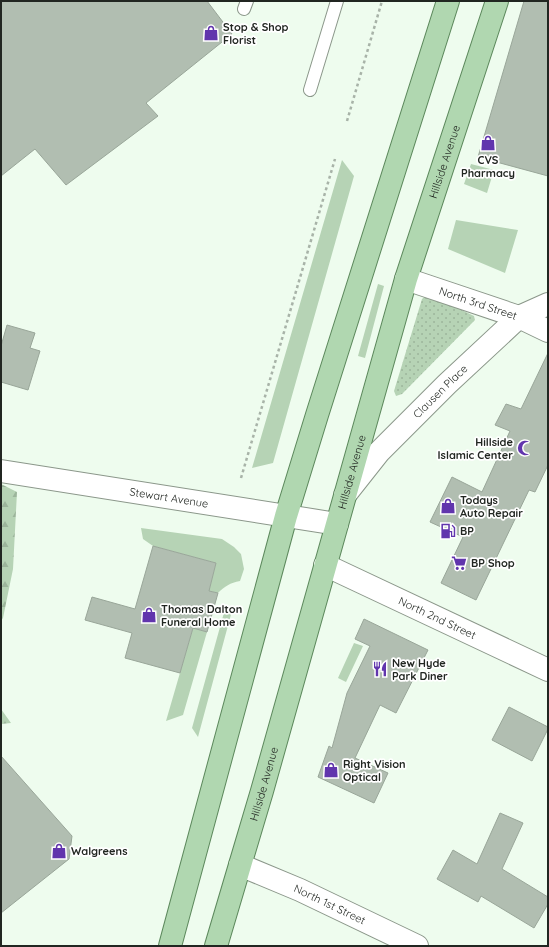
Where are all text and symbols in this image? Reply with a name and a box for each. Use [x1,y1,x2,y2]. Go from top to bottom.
place label: Stop & Shop Florist [223,20,289,47]
shop icon: Stop & Shop Florist [202,24,220,42]
street label: Hillside Avenue [426,123,463,200]
shop icon: CVS Pharmacy [479,134,497,152]
place label: CVS Pharmacy [461,153,515,180]
street label: North 3rd Street [437,284,519,323]
street label: Clausen Place [410,361,470,421]
street label: Hillside Avenue [335,433,369,511]
place label: Hillside Islamic Center [438,435,514,462]
mosque icon: Hillside Islamic Center [516,439,534,457]
street label: Stewart Avenue [128,484,209,511]
place label: Todays Auto Repair [460,493,523,520]
shop icon: Todays Auto Repair [439,497,457,515]
fuel station icon: BP [439,522,457,540]
place label: BP [460,524,474,538]
supermarket icon: BP Shop [450,554,468,572]
place label: BP Shop [471,556,515,570]
street label: North 2nd Street [396,594,478,642]
place label: Thomas Dalton Funeral Home [161,602,242,629]
shop icon: Thomas Dalton Funeral Home [140,606,158,624]
place label: New Hyde Park Diner [392,656,448,683]
restaurant icon: New Hyde Park Diner [371,660,389,678]
street label: Hillside Avenue [246,745,281,823]
place label: Right Vision Optical [343,757,406,784]
shop icon: Right Vision Optical [322,761,340,779]
shop icon: Walgreens [50,842,68,860]
place label: Walgreens [71,844,127,858]
street label: North 1st Street [292,881,368,928]

